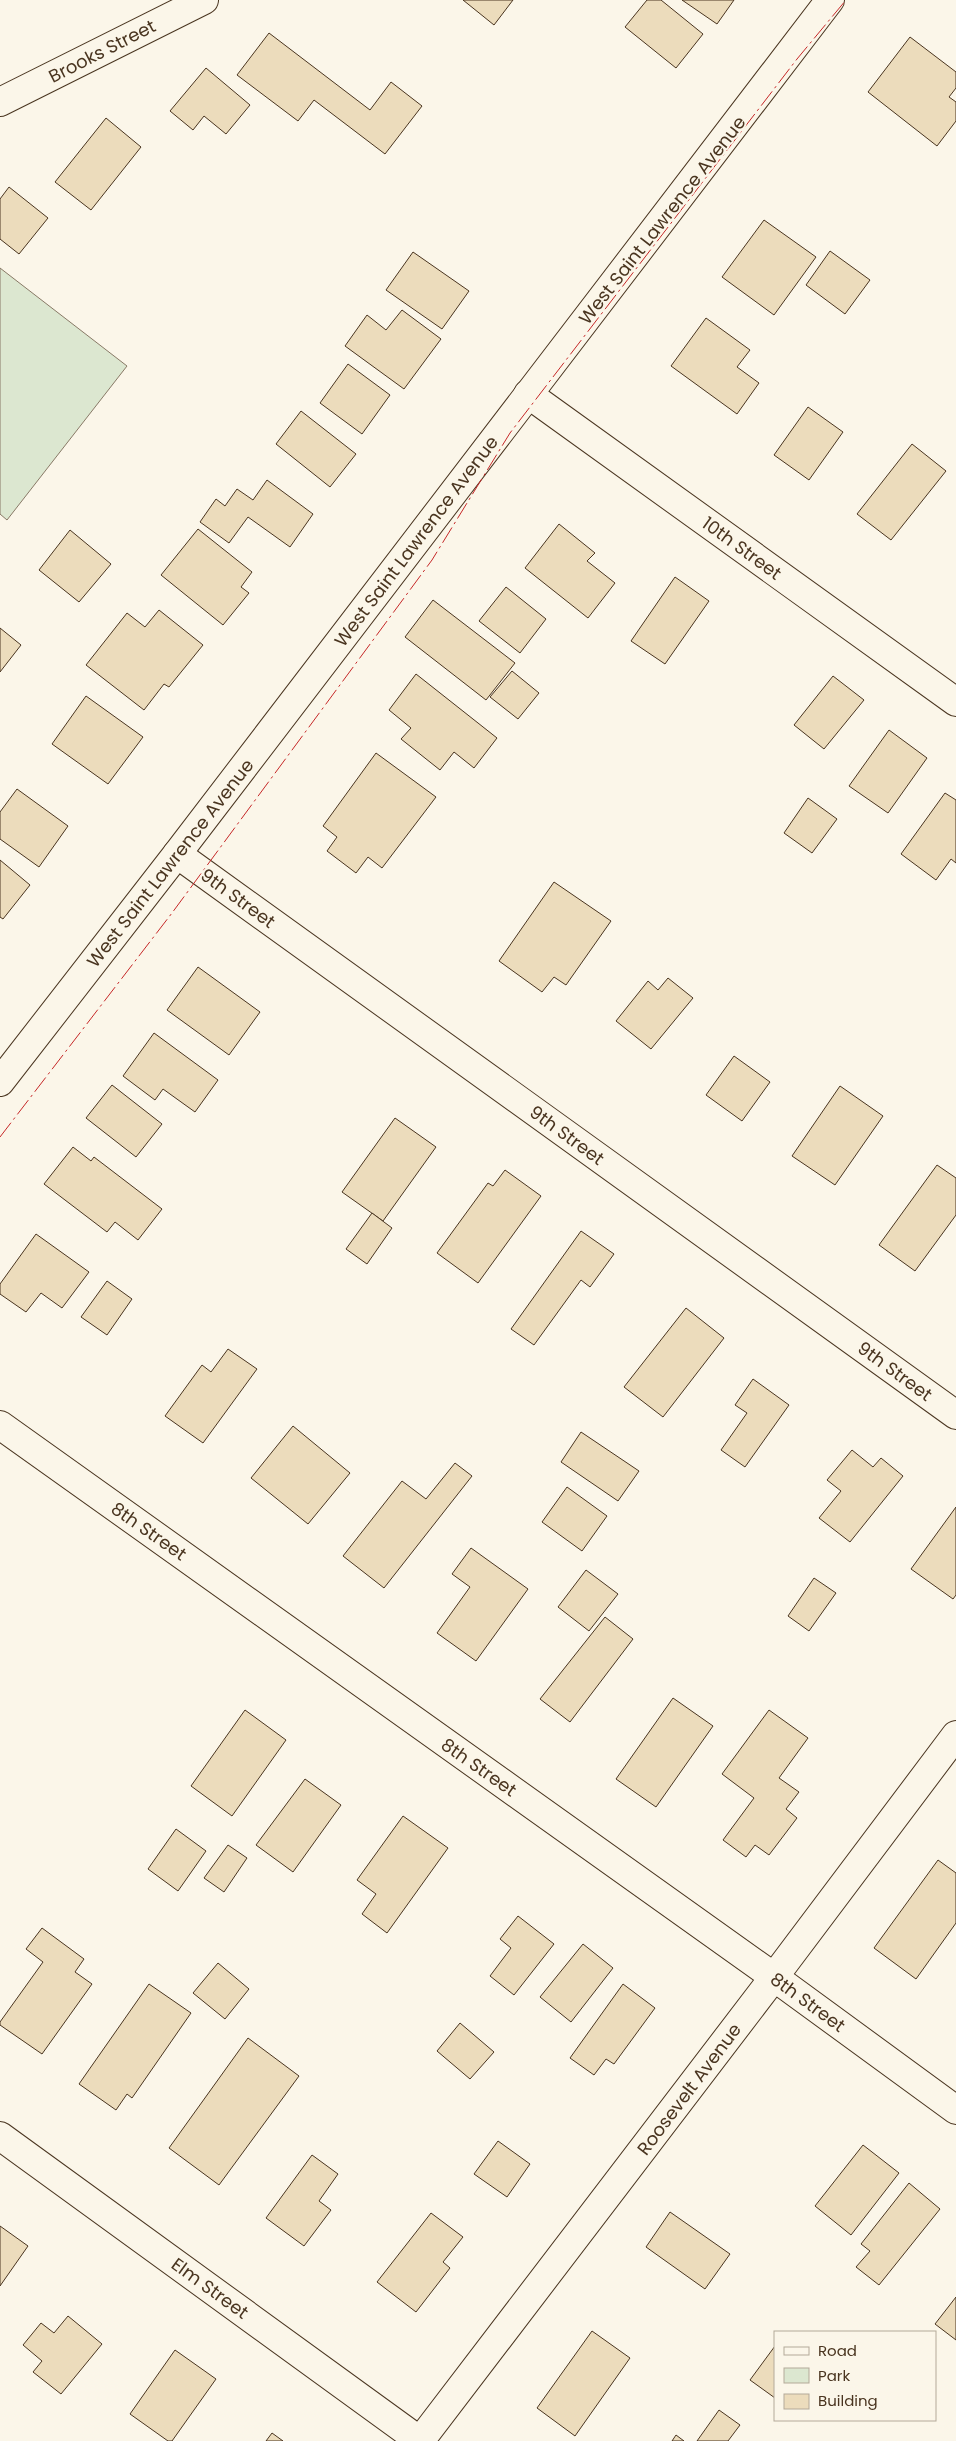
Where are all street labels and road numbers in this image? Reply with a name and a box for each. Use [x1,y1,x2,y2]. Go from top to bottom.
street label: Brooks Street [44,13,160,89]
street label: West Saint Lawrence Avenue [573,111,751,329]
street label: West Saint Lawrence Avenue [328,430,504,652]
street label: 10th Street [697,511,787,585]
street label: West Saint Lawrence Avenue [81,754,259,972]
street label: 9th Street [195,862,281,934]
street label: 9th Street [524,1099,610,1171]
street label: 9th Street [852,1335,938,1407]
street label: 8th Street [106,1496,192,1566]
street label: 8th Street [436,1732,522,1802]
street label: 8th Street [765,1966,851,2038]
street label: Roosevelt Avenue [631,2018,747,2160]
street label: Elm Street [166,2252,254,2324]

